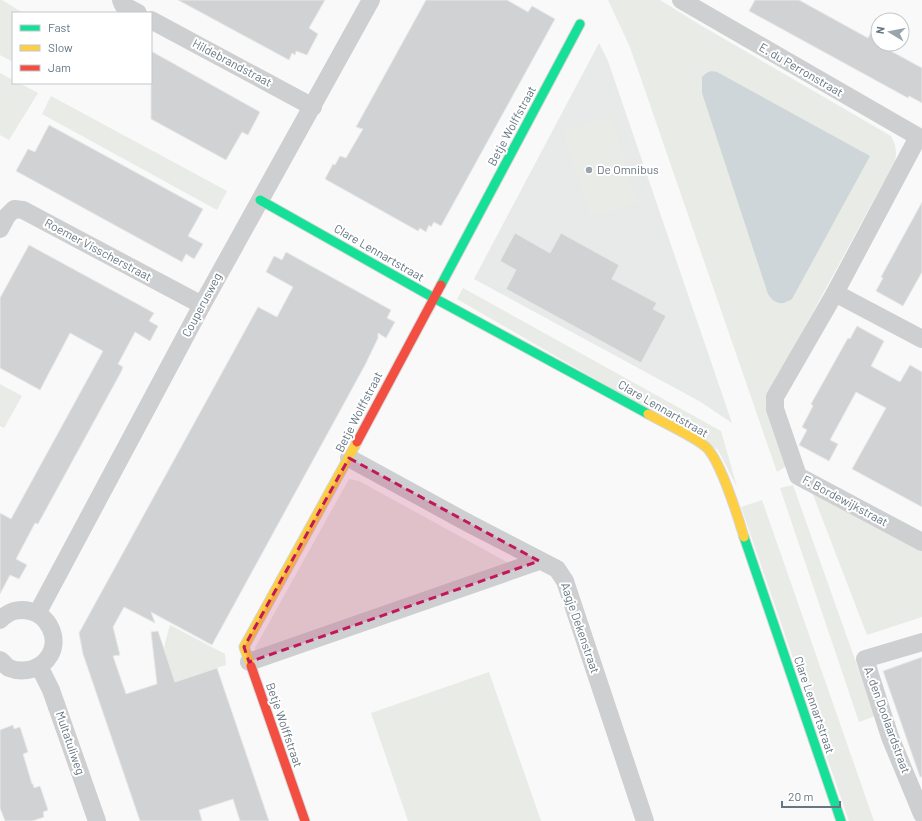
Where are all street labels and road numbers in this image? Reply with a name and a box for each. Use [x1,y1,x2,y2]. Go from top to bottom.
street label: Hildebrandstraat [190,35,274,89]
street label: E. du Perronstraat [757,39,846,99]
street label: Betje Wolffstraat [484,83,538,168]
street label: Roemer Visscherstraat [43,215,154,283]
street label: Clare Lennartstraat [332,221,427,284]
street label: Couperusweg [178,270,224,339]
street label: Betje Wolffstraat [332,369,384,454]
street label: Clare Lennartstraat [616,377,711,440]
street label: F. Bordewijkstraat [800,472,891,528]
street label: Aagje Dekenstraat [559,580,603,675]
street label: Clare Lennartstraat [792,654,838,755]
street label: A. den Doolaardstraat [862,665,914,775]
street label: Betje Wolffstraat [264,681,306,769]
street label: Multatuliweg [54,709,88,776]

